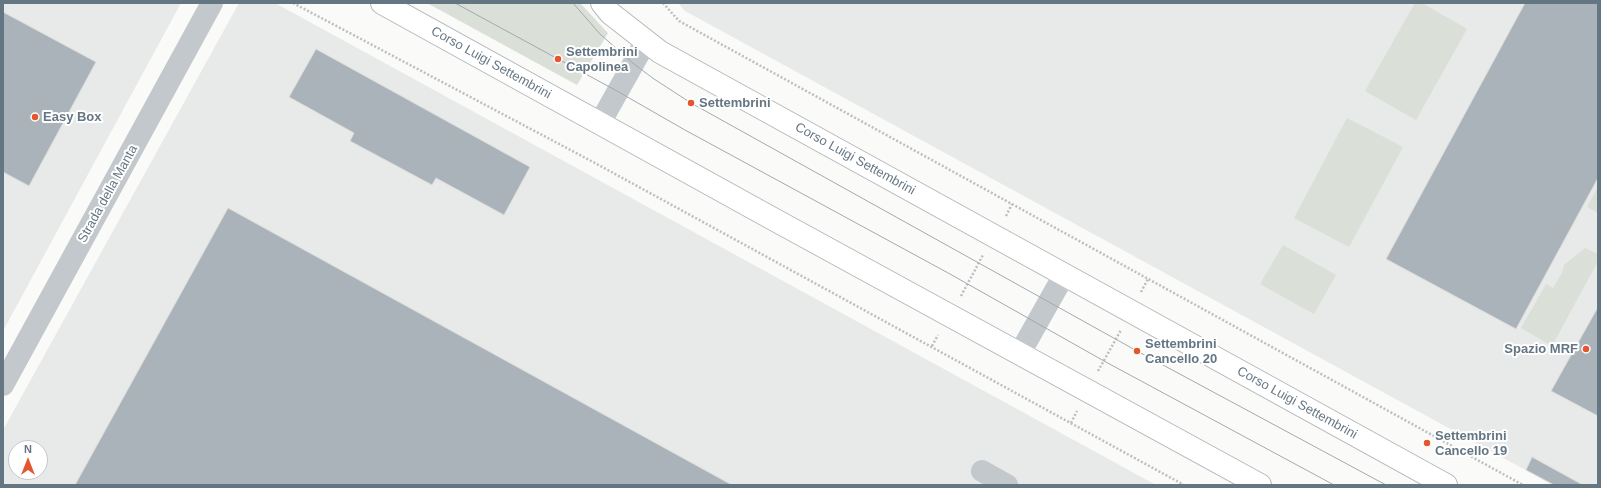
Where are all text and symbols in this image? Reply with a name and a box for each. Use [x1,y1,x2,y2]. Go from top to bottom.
street label: Corso Luigi Settembrini [428,23,554,103]
place label: Settembrini Capolinea [566,44,638,75]
marker: Settembrini Capolinea [553,54,563,64]
place label: Settembrini [699,95,771,111]
marker: Settembrini [686,98,696,108]
place label: Easy Box [43,109,102,125]
marker: Easy Box [30,112,40,122]
street label: Corso Luigi Settembrini [792,119,918,199]
street label: Strada della Manta [75,142,141,246]
place label: Settembrini Cancello 20 [1145,336,1217,367]
place label: Spazio MRF [1504,341,1578,357]
marker: Spazio MRF [1581,344,1591,354]
marker: Settembrini Cancello 20 [1132,346,1142,356]
street label: Corso Luigi Settembrini [1234,363,1360,443]
place label: Settembrini Cancello 19 [1435,428,1507,459]
marker: Settembrini Cancello 19 [1422,438,1432,448]
north arrow [8,440,48,480]
text: N [24,443,32,455]

